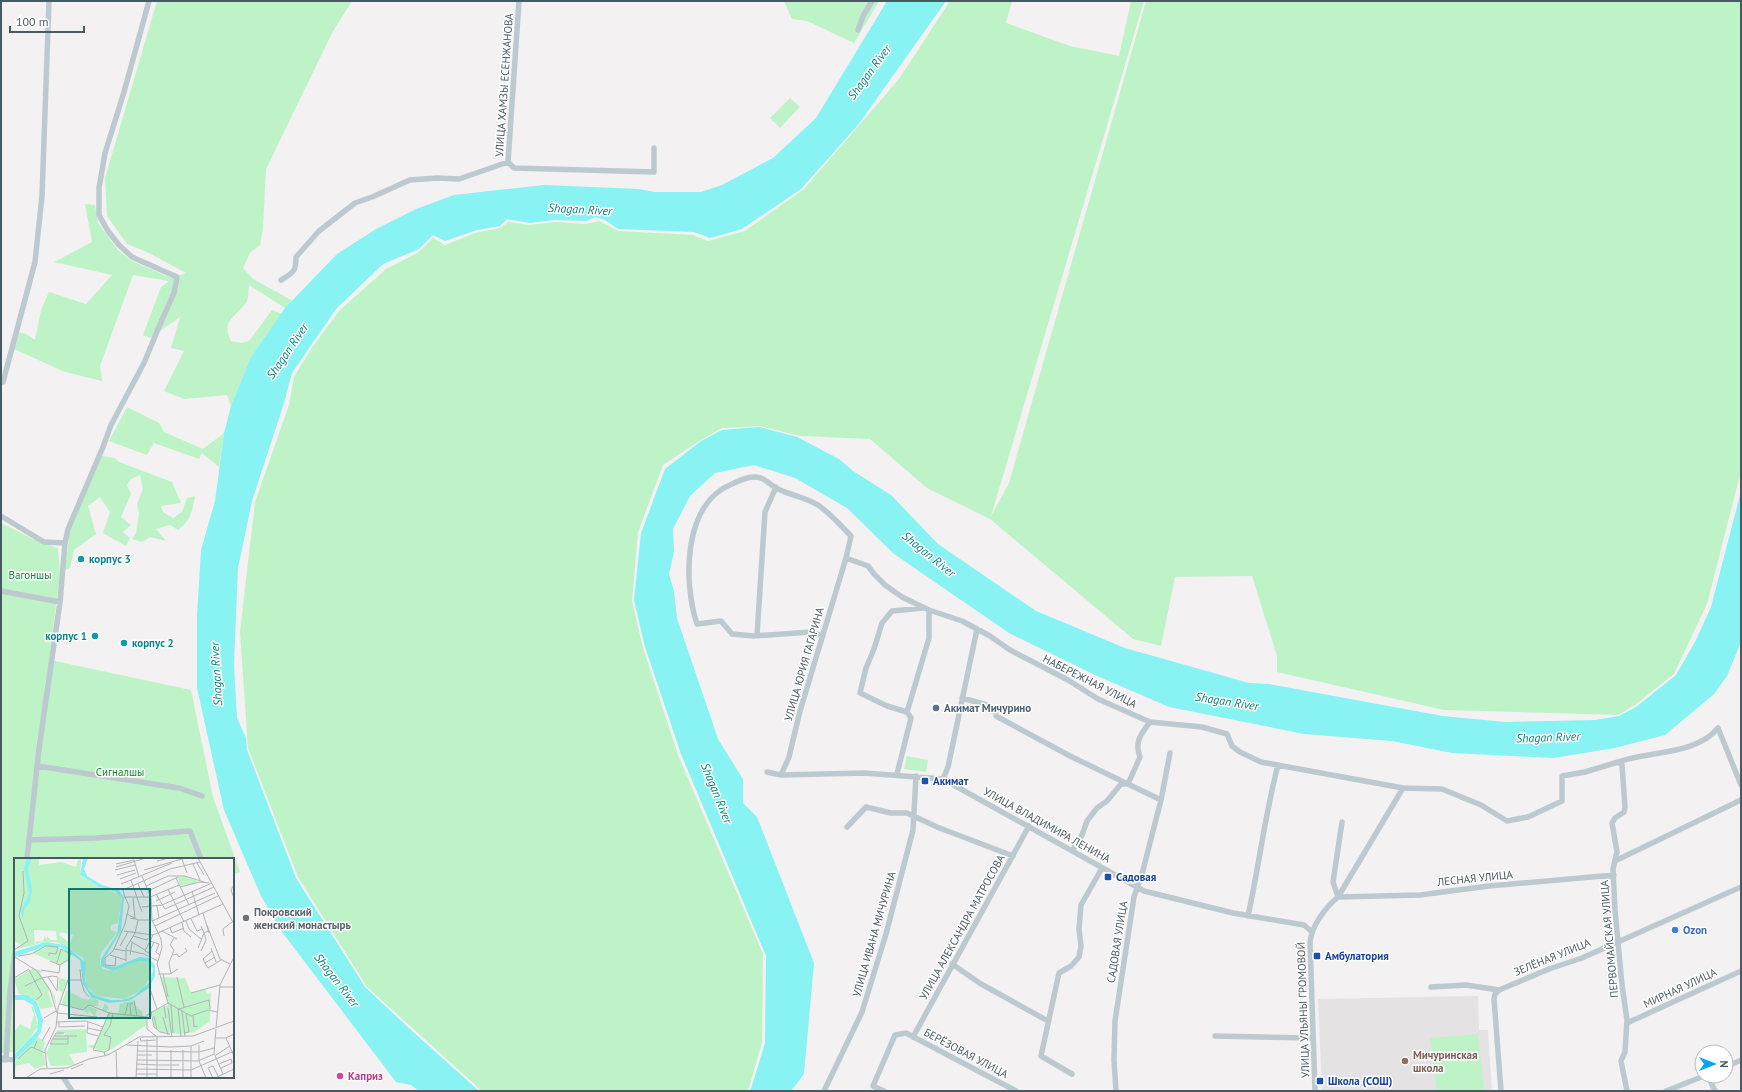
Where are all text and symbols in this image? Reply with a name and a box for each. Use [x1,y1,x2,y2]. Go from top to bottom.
scale bar [10,8,84,34]
street label: УЛИЦА ХАМЗЫ ЕСЕНЖАНОВА [492,12,516,157]
text: 100 m [16,14,49,29]
water label: Shagan River [844,41,895,102]
water label: Shagan River [548,200,613,218]
water label: Shagan River [263,319,312,382]
water label: Shagan River [899,528,959,581]
place label: корпус 3 [89,552,131,566]
marker: корпус 3 [76,554,86,564]
park label: Вагоншы [9,568,51,582]
street label: УЛИЦА ЮРИЯ ГАГАРИНА [781,605,827,723]
place label: корпус 1 [45,629,87,643]
marker: корпус 1 [90,631,100,641]
place label: корпус 2 [132,636,174,650]
marker: корпус 2 [119,638,129,648]
water label: Shagan River [207,641,225,706]
street label: НАБЕРЕЖНАЯ УЛИЦА [1041,651,1140,711]
water label: Shagan River [1194,689,1261,714]
place label: Акимат Мичурино [944,701,1031,715]
marker: Акимат Мичурино [931,703,941,713]
water label: Shagan River [1516,728,1581,746]
water label: Shagan River [698,761,736,826]
park label: Сигналшы [96,765,144,779]
place label: Акимат [933,774,969,788]
marker: Акимат [920,776,930,786]
street label: УЛИЦА ВЛАДИМИРА ЛЕНИНА [981,784,1113,866]
street label: УЛИЦА АЛЕКСАНДРА МАТРОСОВА [916,852,1008,1002]
inset map [14,858,234,1078]
street label: ЛЕСНАЯ УЛИЦА [1436,867,1514,889]
street label: УЛИЦА ИВАНА МИЧУРИНА [849,869,899,998]
place label: Садовая [1116,870,1156,884]
marker: Садовая [1103,872,1113,882]
street label: ПЕРВОМАЙСКАЯ УЛИЦА [1597,879,1621,999]
street label: САДОВАЯ УЛИЦА [1104,899,1130,984]
place label: Покровский женский монастырь [253,905,351,932]
marker: Покровский женский монастырь [241,913,251,923]
place label: Ozon [1683,923,1707,937]
marker: Ozon [1670,925,1680,935]
street label: ЗЕЛЁНАЯ УЛИЦА [1512,935,1593,979]
street label: УЛИЦА УЛЬЯНЫ ГРОМОВОЙ [1294,942,1312,1078]
place label: Амбулатория [1325,949,1389,963]
water label: Shagan River [311,950,363,1011]
marker: Амбулатория [1312,951,1322,961]
street label: МИРНАЯ УЛИЦА [1641,965,1719,1011]
street label: БЕРЁЗОВАЯ УЛИЦА [922,1025,1011,1081]
north arrow [1694,1044,1734,1084]
place label: Мичуринская школа [1413,1048,1478,1075]
marker: Мичуринская школа [1400,1056,1410,1066]
text: N [1717,1060,1731,1068]
place label: Каприз [348,1069,383,1083]
marker: Каприз [335,1071,345,1081]
place label: Школа (СОШ) [1328,1074,1392,1088]
marker: Школа (СОШ) [1315,1076,1325,1086]

